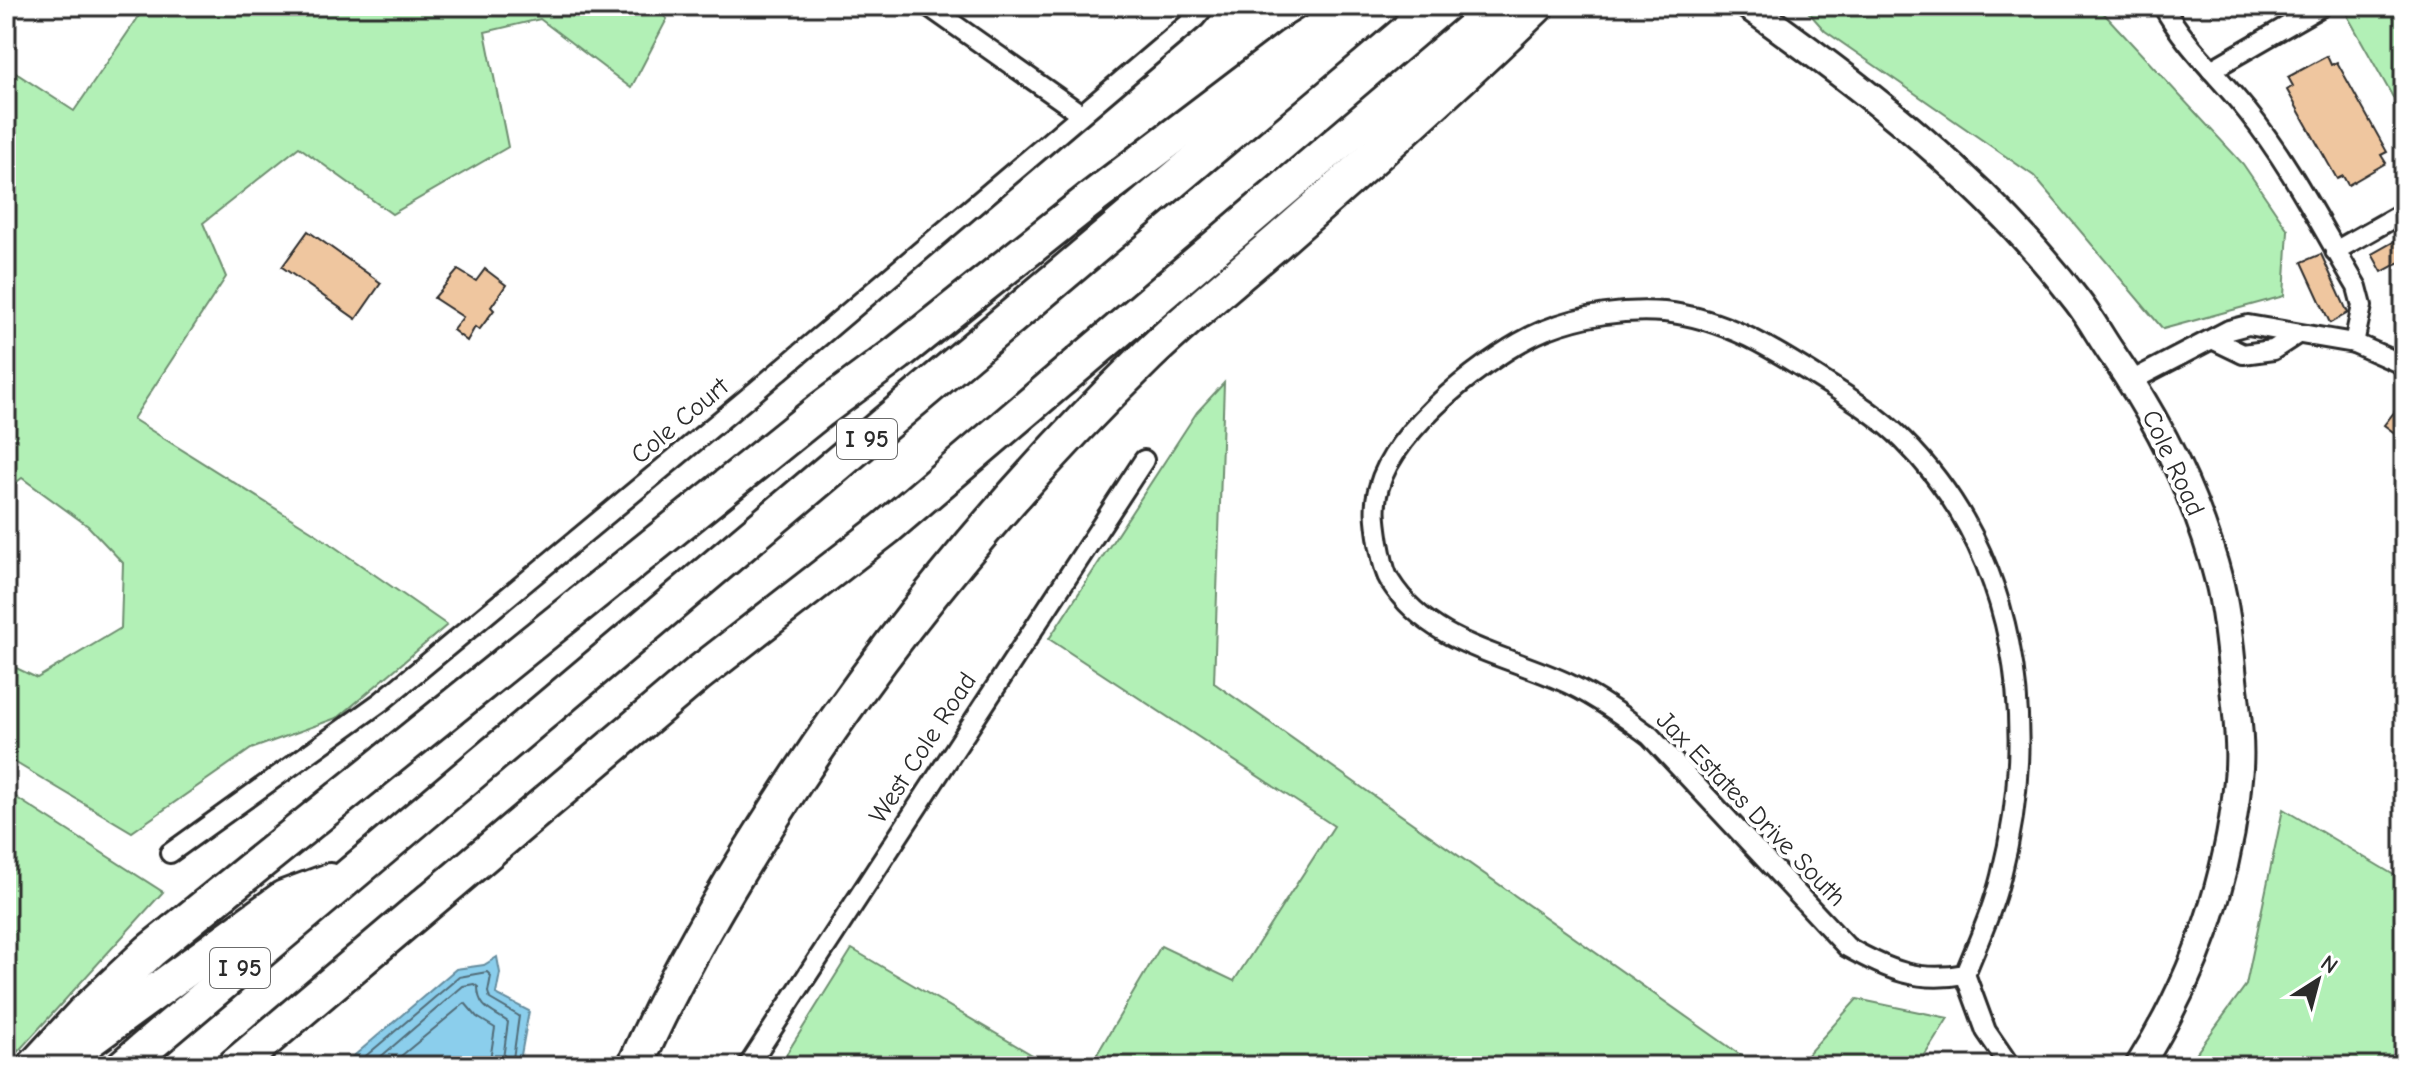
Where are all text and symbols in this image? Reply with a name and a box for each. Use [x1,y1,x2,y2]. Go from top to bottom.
street label: Cole Court [625,371,736,470]
street label: Cole Road [2135,405,2211,521]
road number: I 95 [837,419,897,459]
street label: West Cole Road [863,667,983,829]
street label: Jax Estates Drive South [1650,705,1852,913]
north arrow [2278,940,2358,1020]
road number: I 95 [210,948,270,988]
text: N [2316,950,2343,979]

